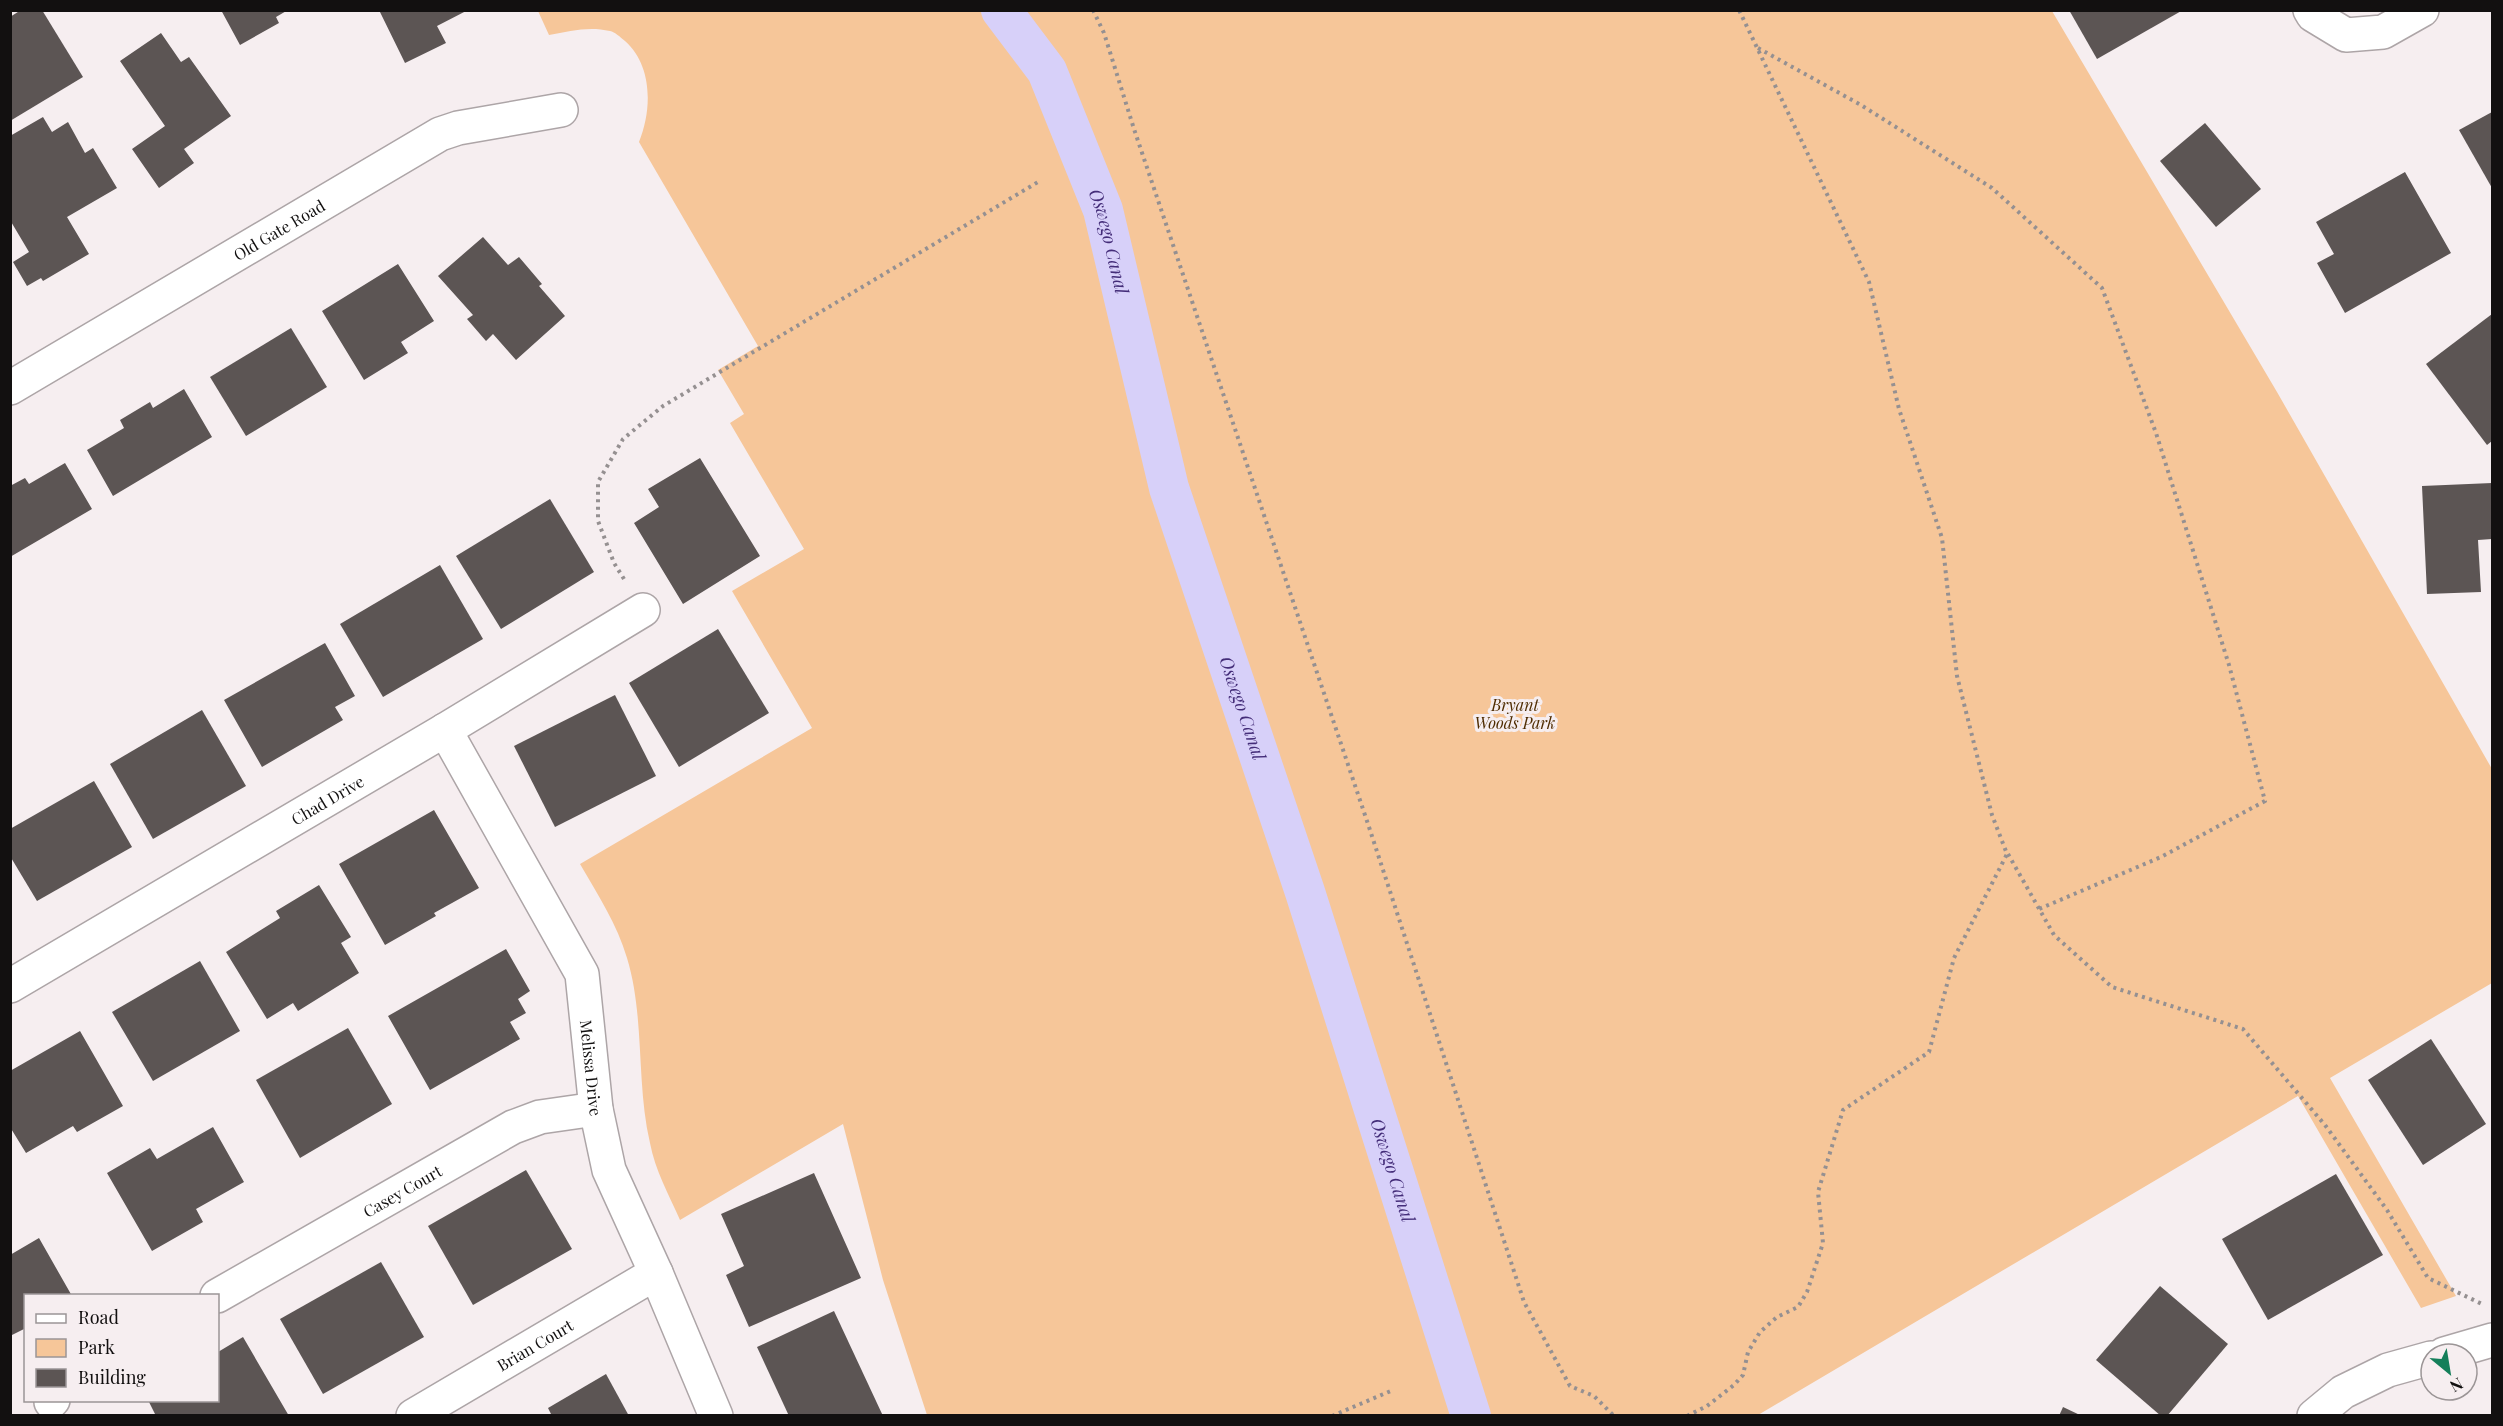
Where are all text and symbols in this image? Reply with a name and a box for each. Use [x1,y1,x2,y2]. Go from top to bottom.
water label: Oswego Canal [1084,185,1135,297]
street label: Old Gate Road [229,194,328,264]
water label: Oswego Canal [1214,653,1272,764]
park label: Bryant Woods Park [1475,694,1555,733]
street label: Chad Drive [287,770,367,829]
street label: Melissa Drive [576,1019,608,1118]
water label: Oswego Canal [1365,1115,1421,1226]
street label: Casey Court [359,1159,446,1221]
legend [24,1294,219,1402]
text: Road [78,1305,119,1329]
street label: Brian Court [493,1314,577,1375]
text: Park [78,1335,115,1359]
north arrow [2419,1342,2479,1402]
text: Building [78,1365,146,1389]
text: N [2446,1373,2467,1398]

